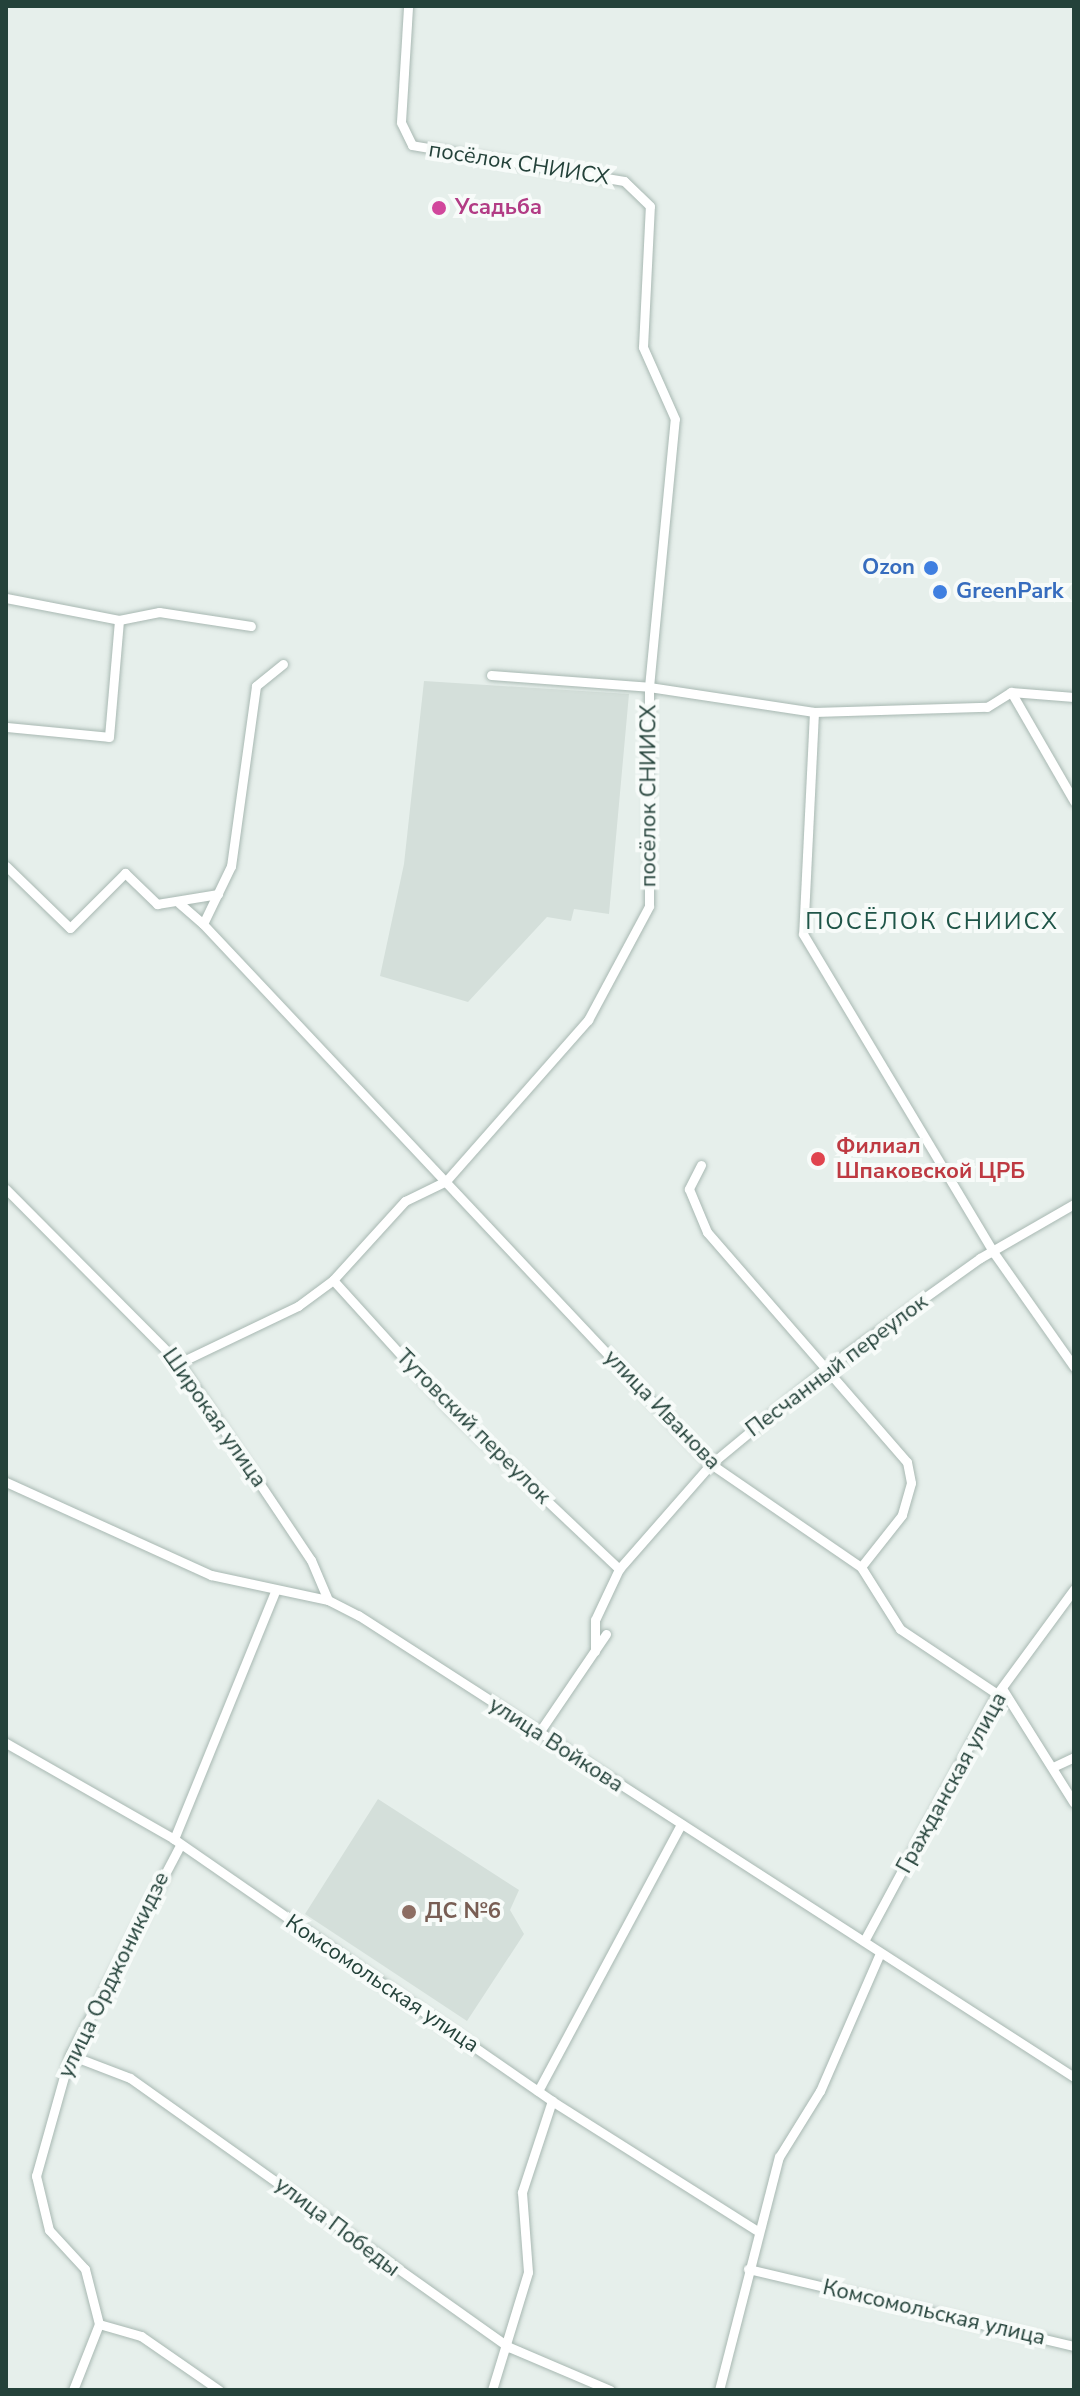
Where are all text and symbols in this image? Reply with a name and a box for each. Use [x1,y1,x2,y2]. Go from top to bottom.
street label: посёлок СНИИСХ [427,137,611,191]
place label: Усадьба [455,195,542,221]
marker: Усадьба [430,199,448,217]
place label: Ozon [862,555,915,581]
marker: Ozon [922,559,940,577]
place label: GreenPark [956,579,1064,605]
marker: GreenPark [931,583,949,601]
street label: посёлок СНИИСХ [636,705,662,887]
district label: ПОСЁЛОК СНИИСХ [805,908,1059,936]
place label: Филиал Шпаковской ЦРБ [836,1133,1025,1184]
marker: Филиал Шпаковской ЦРБ [807,1148,829,1170]
street label: Песчанный переулок [741,1289,933,1443]
street label: Широкая улица [156,1343,272,1493]
street label: Тутовский переулок [390,1344,556,1510]
street label: улица Иванова [598,1345,726,1475]
street label: Гражданская улица [891,1688,1013,1878]
street label: улица Войкова [484,1692,628,1798]
street label: улица Орджоникидзе [53,1868,175,2082]
place label: ДС №6 [425,1899,501,1925]
marker: ДС №6 [400,1903,418,1921]
street label: Комсомольская улица [280,1909,484,2059]
street label: улица Победы [269,2171,405,2283]
street label: Комсомольская улица [820,2275,1048,2351]

